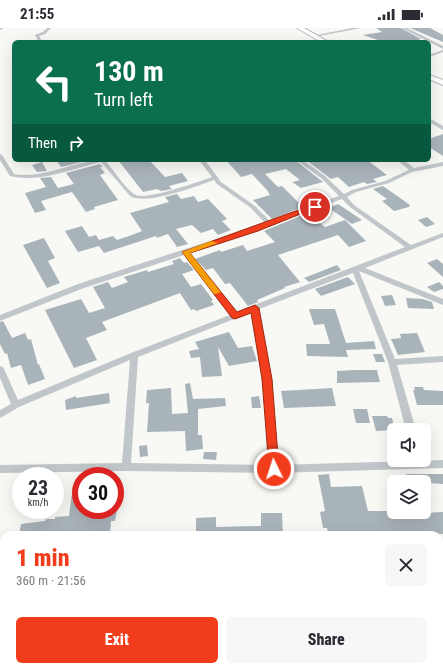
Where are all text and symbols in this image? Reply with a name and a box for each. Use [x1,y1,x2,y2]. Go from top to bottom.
text: 21:55 [20,5,54,23]
text: 130 m [94,55,164,88]
icon: left [28,56,80,108]
text: Turn left [94,89,153,110]
icon: right [65,132,87,154]
text: Then [28,134,57,152]
pin [298,190,332,224]
icon: arrive [304,196,326,218]
map controls [387,423,431,519]
button: sound [387,423,431,467]
position arrow [253,448,295,490]
speed limit sign: 30 [72,467,124,519]
button: layers [387,475,431,519]
text: 23 [28,476,48,500]
text: km/h [28,497,48,508]
text: 1 min [16,544,70,572]
button: close [385,544,427,586]
text: 360 m · 21:56 [16,573,86,588]
button: Exit [16,617,218,663]
button: Share [226,617,427,663]

